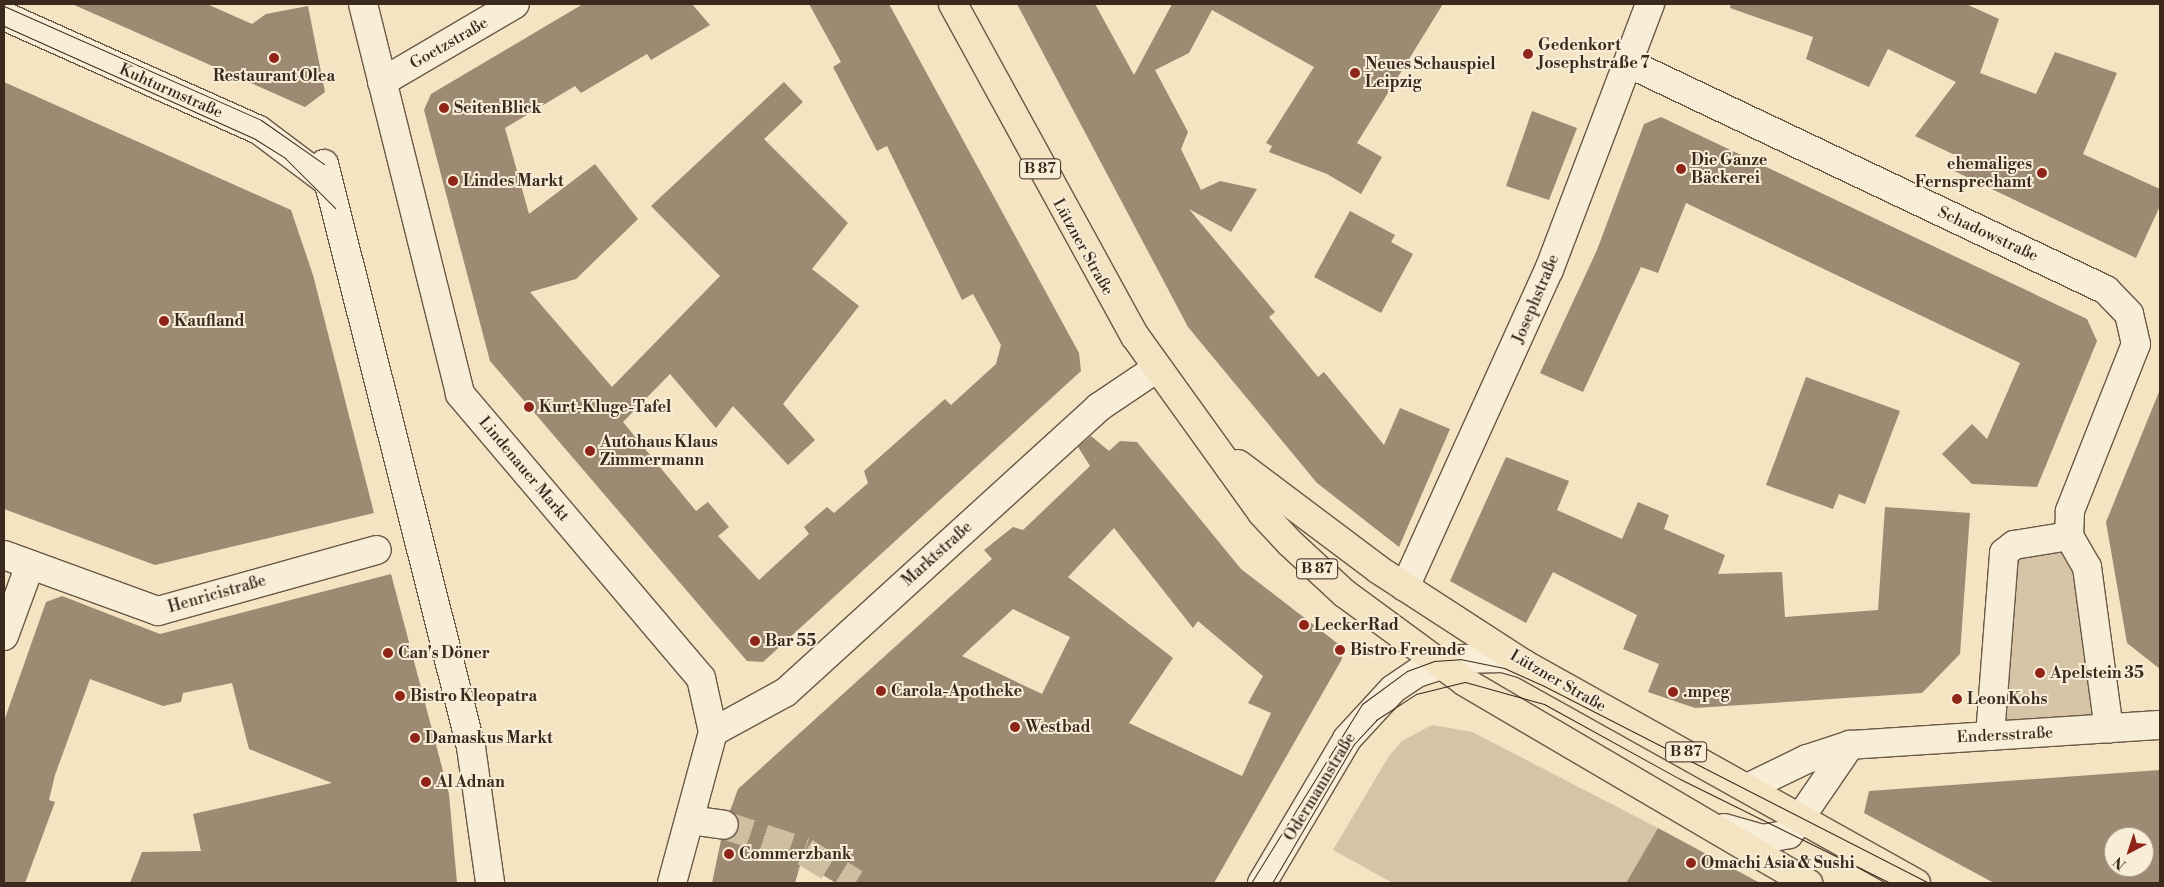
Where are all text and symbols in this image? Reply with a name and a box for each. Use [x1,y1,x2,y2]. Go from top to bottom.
street label: Goetzstraße [407,13,491,73]
place label: Gedenkort Josephstraße 7 [1538,35,1650,73]
marker: Gedenkort Josephstraße 7 [1522,48,1534,60]
marker: Restaurant Olea [268,52,280,64]
place label: Neues Schauspiel Leipzig [1365,54,1495,92]
street label: Kuhturmstraße [116,60,226,122]
place label: Restaurant Olea [213,66,335,86]
marker: Neues Schauspiel Leipzig [1349,67,1361,79]
place label: SeitenBlick [454,98,541,118]
marker: SeitenBlick [438,102,450,114]
place label: Die Ganze Bäckerei [1691,150,1767,188]
place label: ehemaliges Fernsprechamt [1915,154,2032,192]
road number: B 87 [1019,156,1061,182]
marker: Die Ganze Bäckerei [1675,163,1687,175]
marker: ehemaliges Fernsprechamt [2036,167,2048,179]
place label: Lindes Markt [463,171,564,191]
marker: Lindes Markt [447,175,459,187]
street label: Lützner Straße [1048,195,1118,299]
street label: Schadowstraße [1935,202,2041,266]
street label: Josephstraße [1509,252,1563,346]
place label: Kaufland [174,311,244,331]
marker: Kaufland [158,315,170,327]
place label: Kurt-Kluge-Tafel [539,397,671,417]
marker: Kurt-Kluge-Tafel [523,401,535,413]
street label: Lindenauer Markt [475,413,573,525]
place label: Autohaus Klaus Zimmermann [600,432,718,470]
marker: Autohaus Klaus Zimmermann [584,445,596,457]
street label: Marktstraße [898,517,976,591]
road number: B 87 [1296,556,1338,582]
street label: Henricistraße [166,571,268,617]
place label: LeckerRad [1314,615,1399,635]
marker: LeckerRad [1298,619,1310,631]
place label: Bar 55 [765,631,816,651]
marker: Bar 55 [749,635,761,647]
place label: Bistro Freunde [1350,640,1465,660]
place label: Can's Döner [398,643,490,663]
marker: Bistro Freunde [1334,644,1346,656]
street label: Lützner Straße [1507,646,1609,716]
marker: Can's Döner [382,647,394,659]
place label: Apelstein 35 [2050,663,2144,683]
marker: Apelstein 35 [2034,667,2046,679]
place label: Carola-Apotheke [891,681,1022,701]
place label: .mpeg [1683,682,1730,702]
marker: Carola-Apotheke [875,685,887,697]
place label: Bistro Kleopatra [410,686,537,706]
marker: .mpeg [1667,686,1679,698]
place label: Leon Kohs [1967,689,2047,709]
marker: Bistro Kleopatra [394,690,406,702]
marker: Leon Kohs [1951,693,1963,705]
place label: Westbad [1025,717,1091,737]
marker: Westbad [1009,721,1021,733]
street label: Endersstraße [1956,723,2054,747]
place label: Damaskus Markt [425,728,553,748]
street label: Odermannstraße [1280,729,1360,845]
marker: Damaskus Markt [409,732,421,744]
road number: B 87 [1665,740,1707,764]
place label: Al Adnan [436,772,505,792]
marker: Al Adnan [420,776,432,788]
north arrow [2104,827,2154,877]
place label: Commerzbank [739,844,852,864]
marker: Commerzbank [723,848,735,860]
text: N [2110,852,2130,873]
place label: Omachi Asia & Sushi [1701,853,1854,873]
marker: Omachi Asia & Sushi [1685,857,1697,869]

